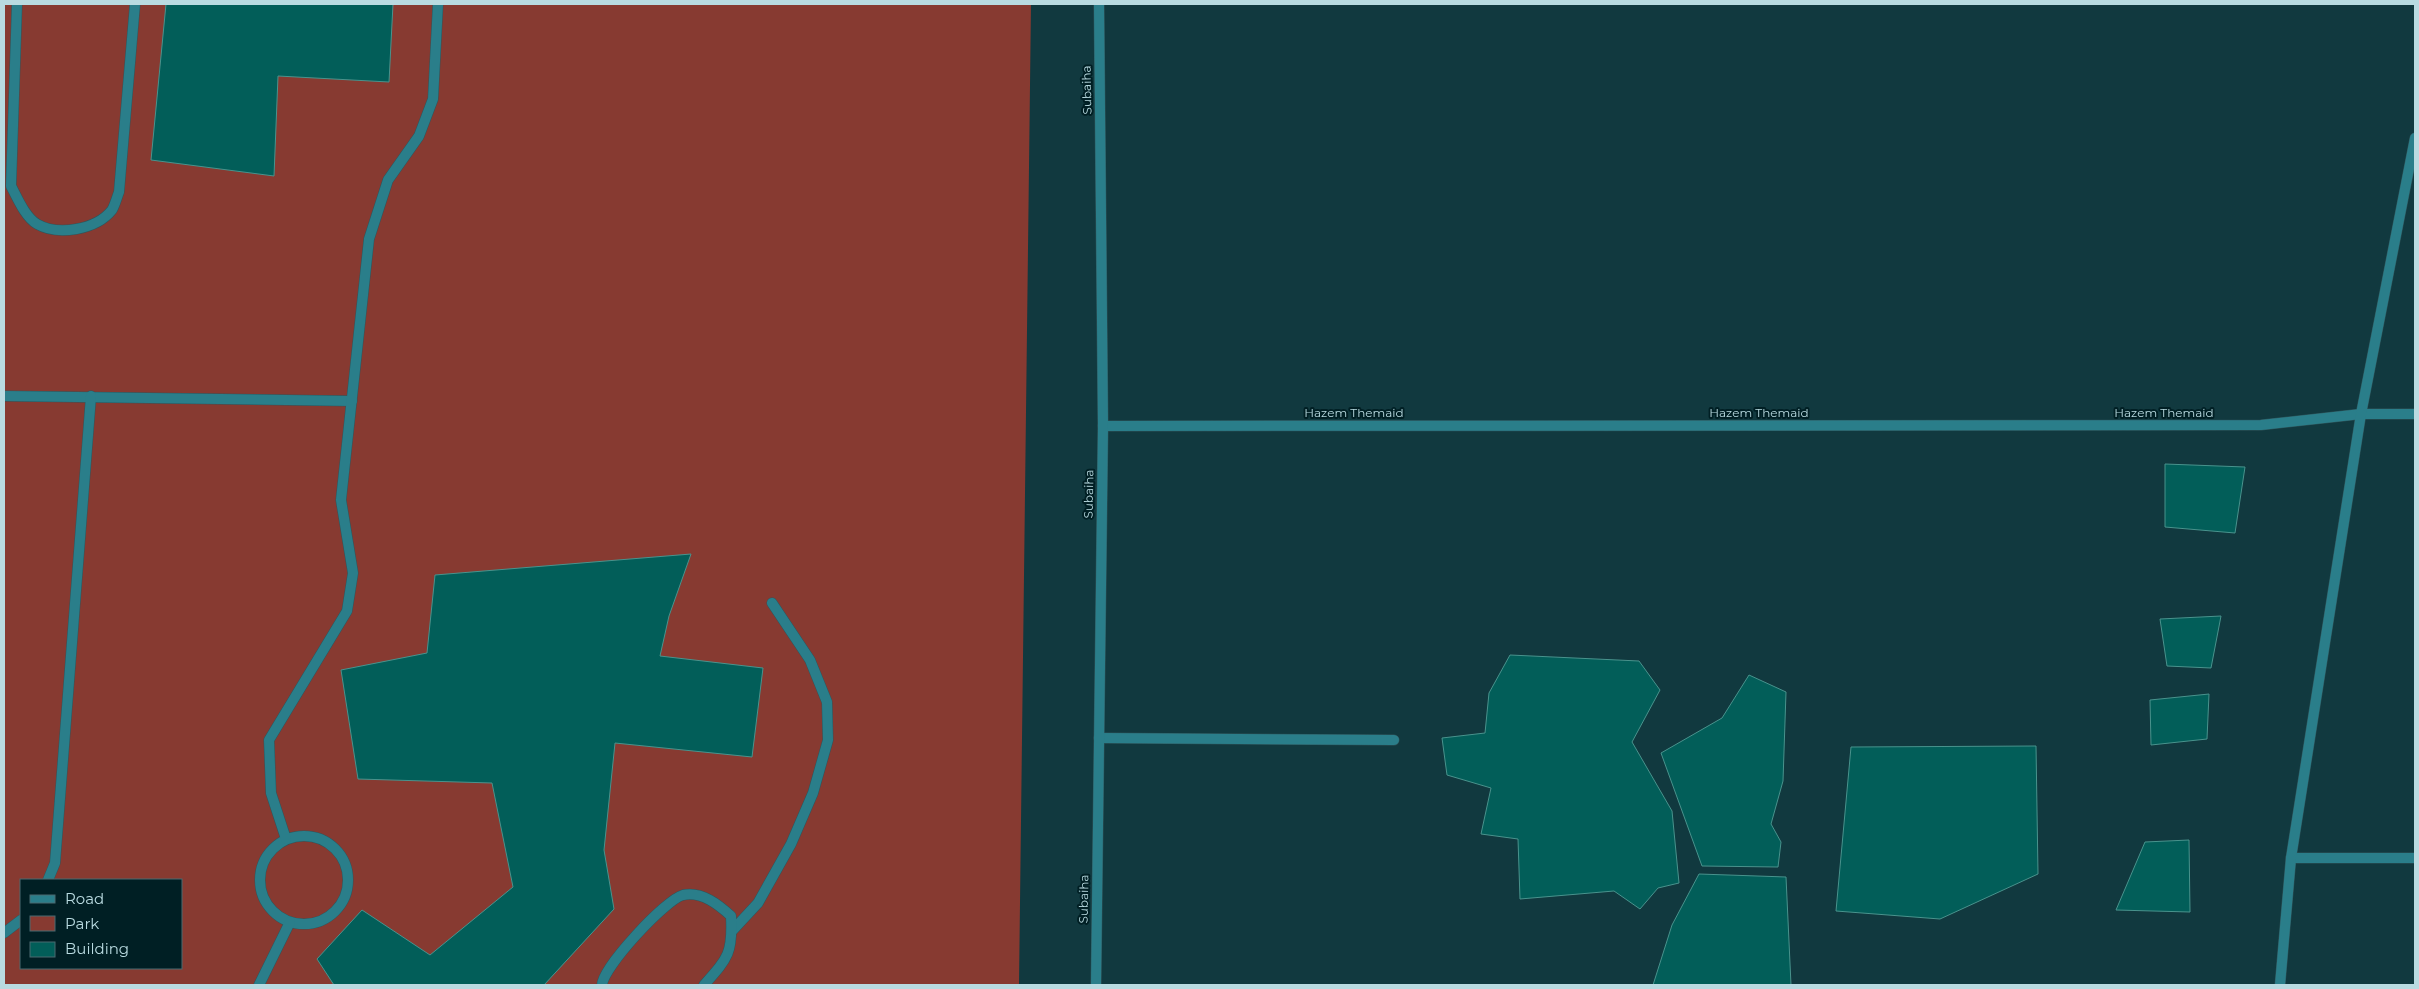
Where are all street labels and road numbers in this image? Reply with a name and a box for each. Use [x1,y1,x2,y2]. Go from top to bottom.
street label: Subaiha [1079,65,1094,115]
street label: Hazem Themaid [1304,405,1404,420]
street label: Hazem Themaid [1709,405,1809,420]
street label: Hazem Themaid [2114,405,2214,420]
street label: Subaiha [1081,469,1096,519]
street label: Subaiha [1076,874,1091,924]

